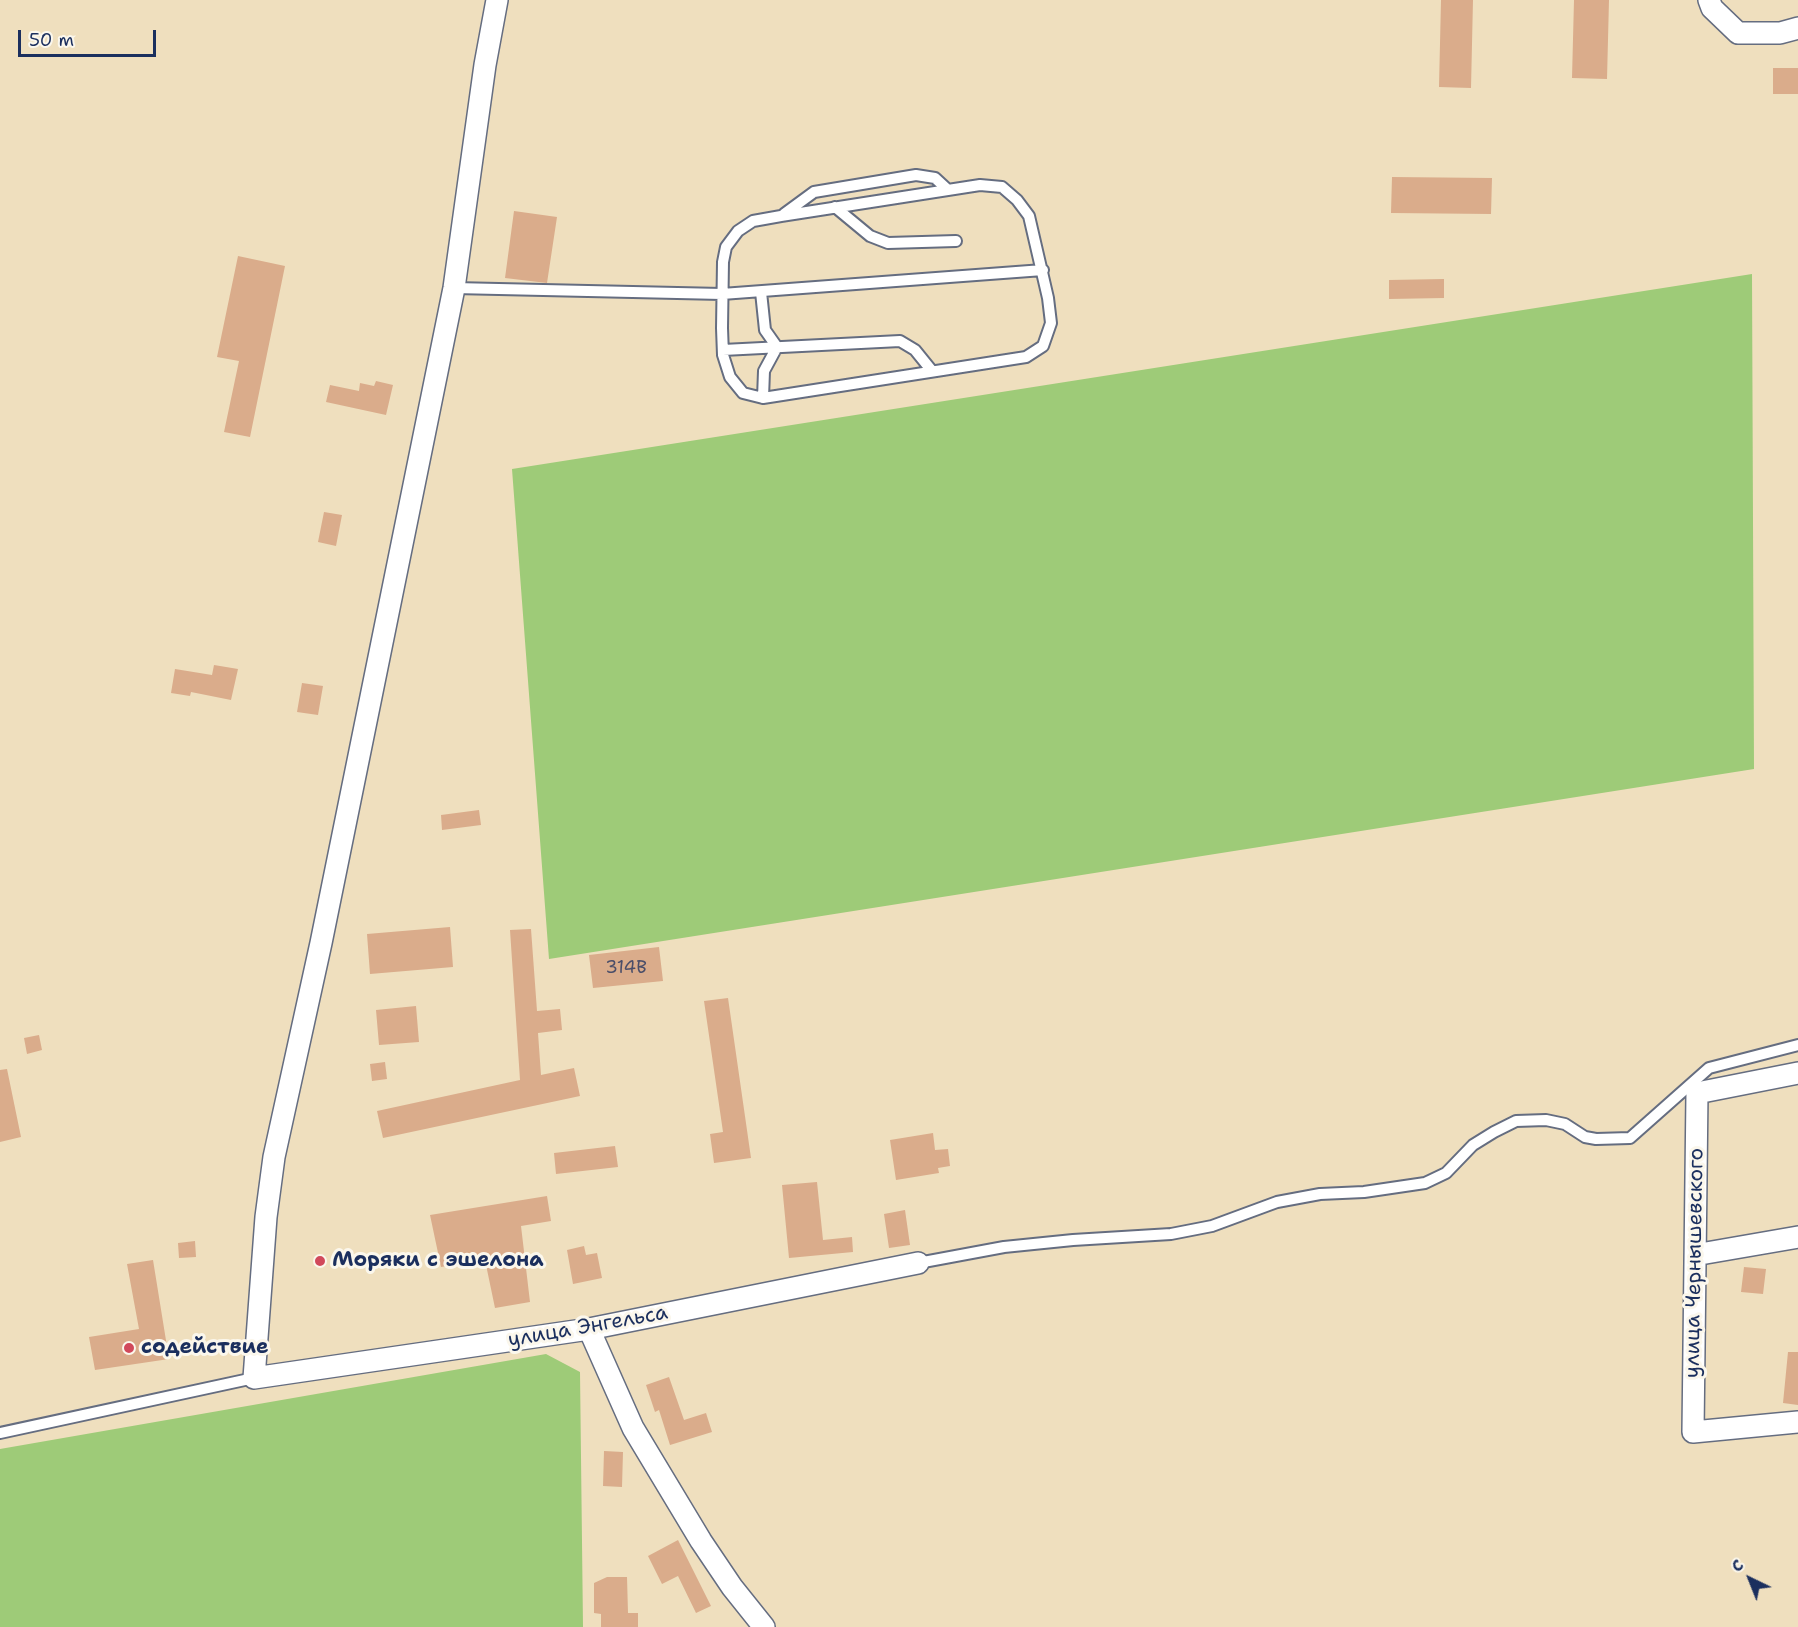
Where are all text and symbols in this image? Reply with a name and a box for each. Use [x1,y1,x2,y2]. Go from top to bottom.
scale bar [21,18,159,56]
text: 50 m [29,28,74,52]
house number: 314В [605,957,647,979]
street label: улица Чернышевского [1680,1148,1710,1378]
place label: Моряки с эшелона [332,1248,544,1274]
marker: Моряки с эшелона [313,1254,327,1268]
street label: улица Энгельса [506,1301,670,1353]
place label: содействие [141,1335,269,1361]
marker: содействие [122,1341,136,1355]
north arrow [1720,1549,1780,1609]
text: С [1727,1554,1748,1577]

